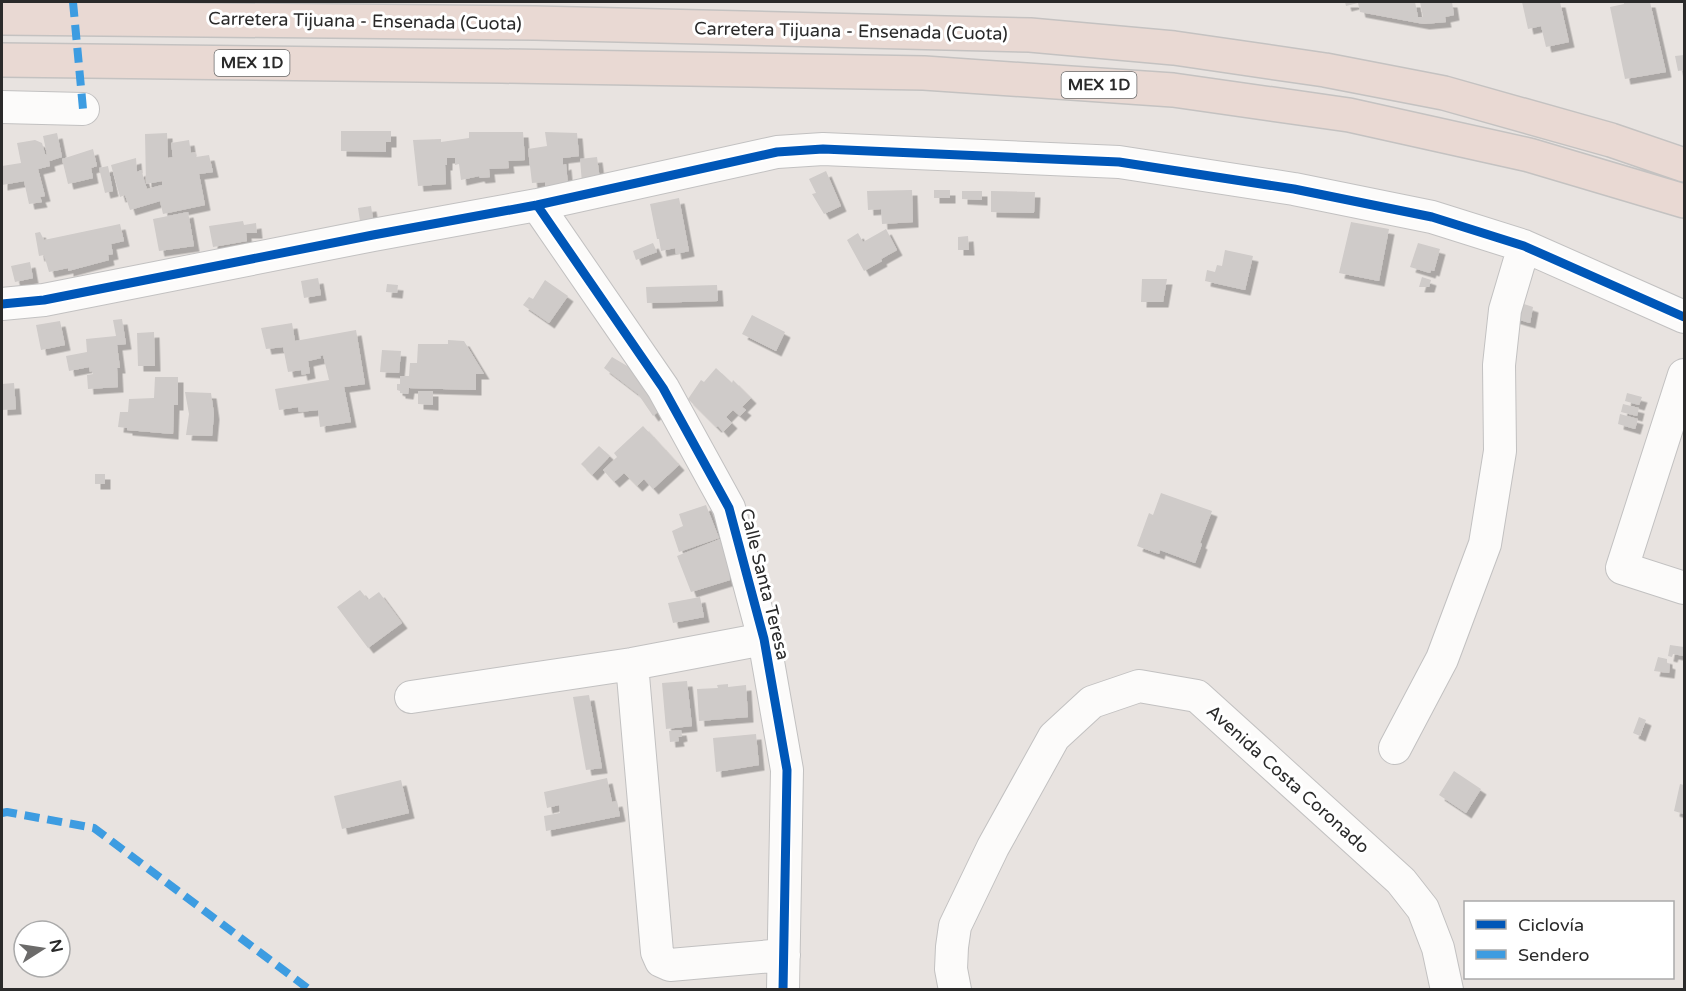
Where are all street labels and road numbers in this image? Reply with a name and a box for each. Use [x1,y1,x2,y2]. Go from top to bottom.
street label: Carretera Tijuana - Ensenada (Cuota) [208,7,522,35]
street label: Carretera Tijuana - Ensenada (Cuota) [694,17,1008,45]
road number: MEX 1D [214,50,290,76]
road number: MEX 1D [1062,72,1136,98]
street label: Calle Santa Teresa [735,506,795,662]
street label: Avenida Costa Coronado [1202,700,1374,858]

